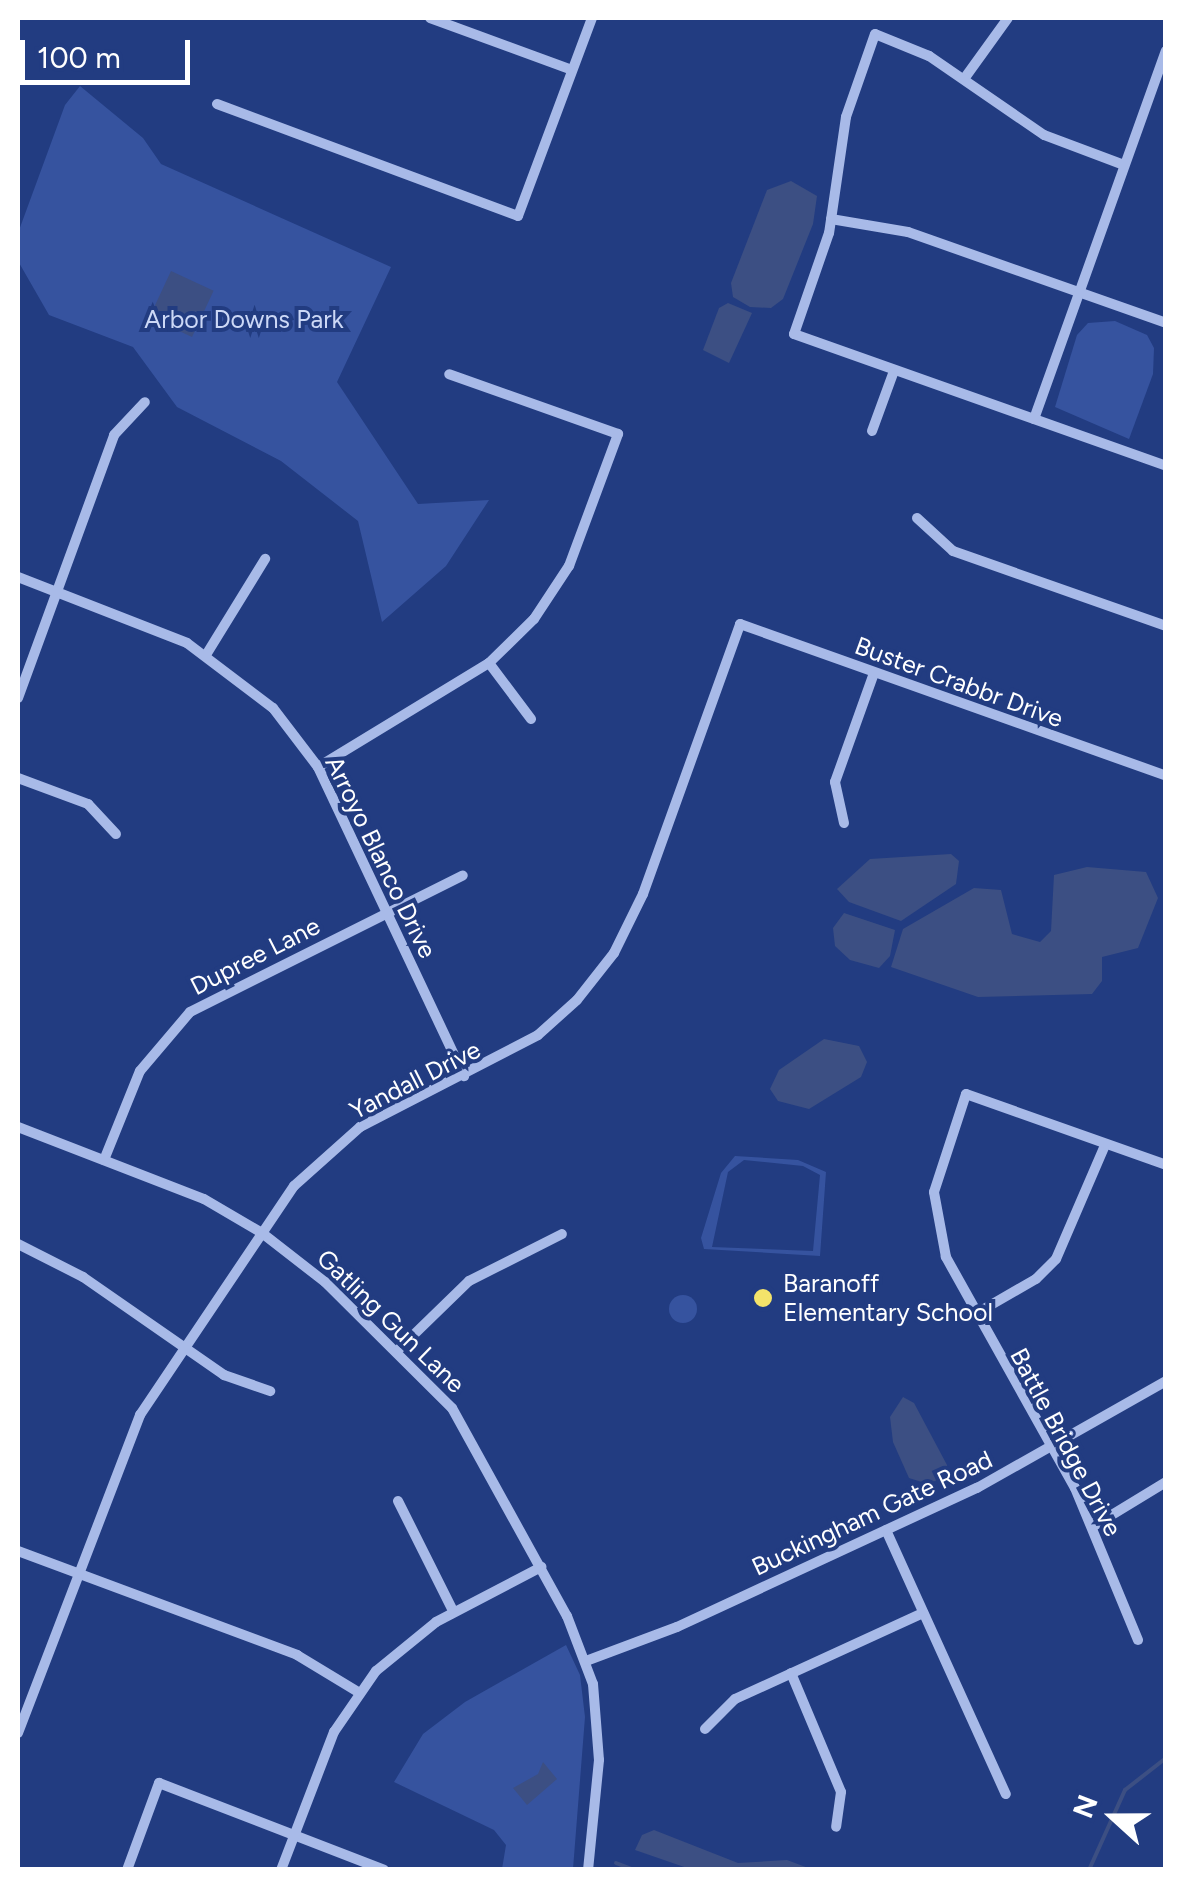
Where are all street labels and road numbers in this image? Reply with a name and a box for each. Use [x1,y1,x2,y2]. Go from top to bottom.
street label: Buster Crabbr Drive [851,630,1067,734]
street label: Arroyo Blanco Drive [319,751,443,963]
street label: Dupree Lane [185,911,325,1001]
street label: Yandall Drive [345,1034,485,1126]
street label: Gatling Gun Lane [311,1243,471,1399]
street label: Battle Bridge Drive [1004,1343,1128,1541]
street label: Buckingham Gate Road [747,1444,997,1582]

